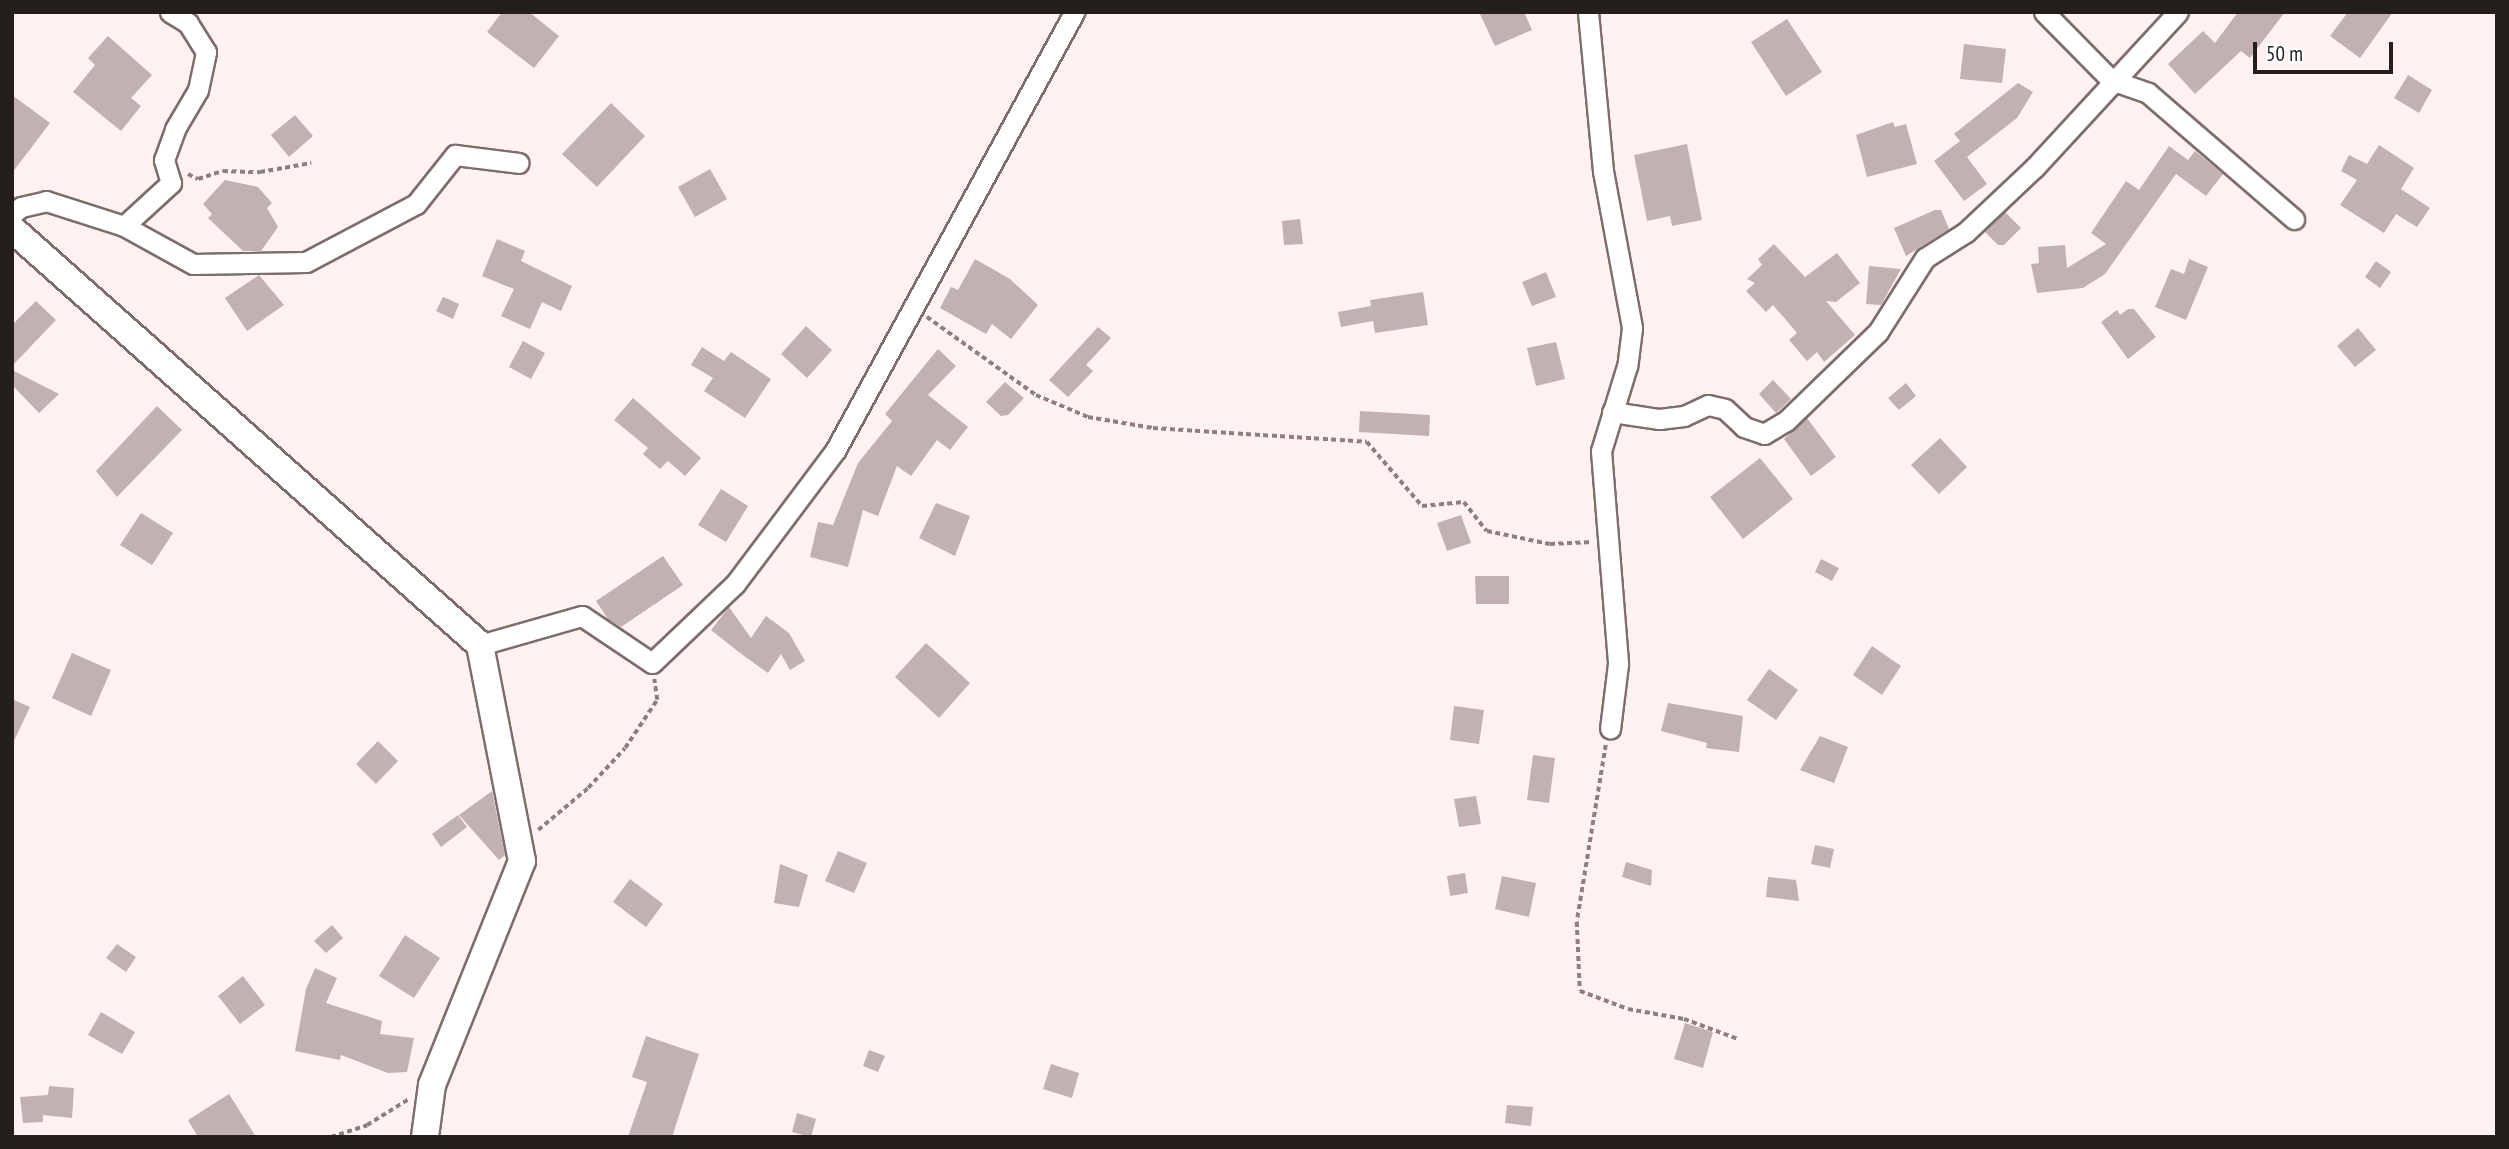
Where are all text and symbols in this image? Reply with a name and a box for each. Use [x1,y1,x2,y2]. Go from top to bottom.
scale bar [2257,28,2397,72]
text: 50 m [2266,40,2303,67]

